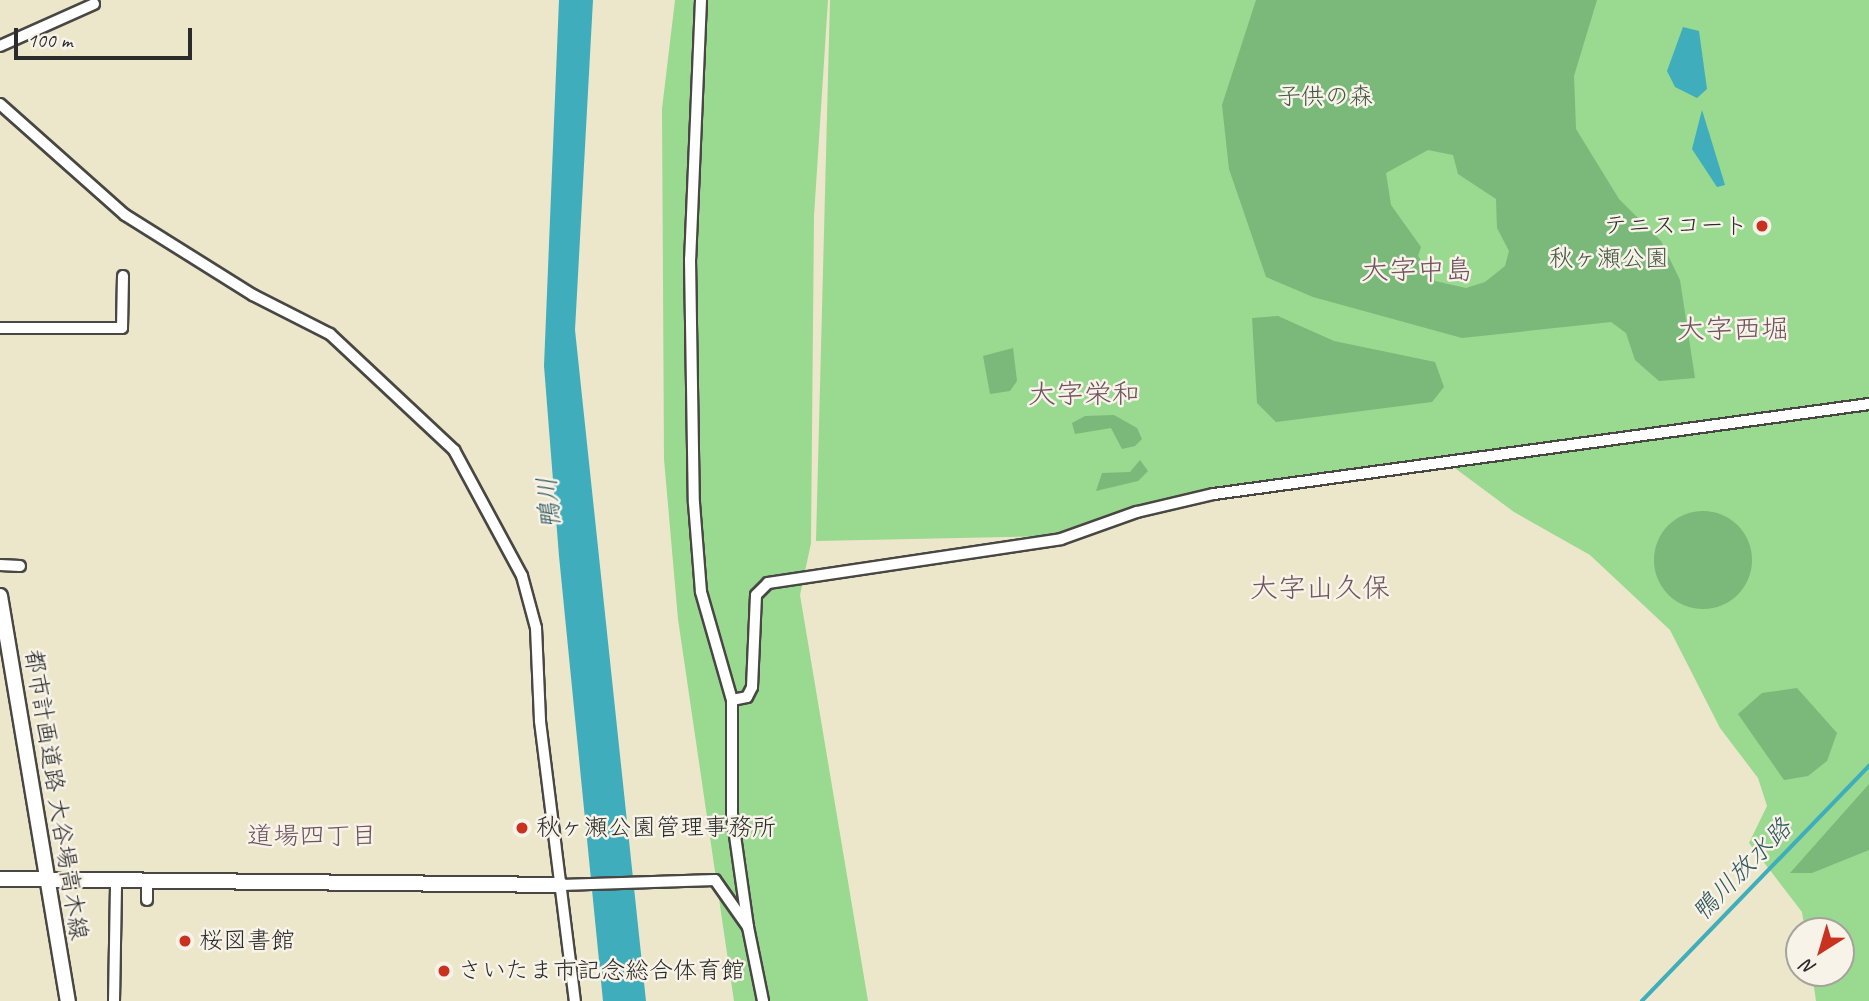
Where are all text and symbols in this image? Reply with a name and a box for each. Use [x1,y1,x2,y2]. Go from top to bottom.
scale bar [18,14,196,58]
text: 100 m [27,27,72,53]
park label: 子供の森 [1277,83,1373,111]
place label: テニスコート [1604,212,1748,240]
marker: テニスコート [1754,218,1770,234]
park label: 秋ヶ瀬公園 [1549,245,1669,273]
district label: 大字中島 [1361,253,1473,287]
district label: 大字西堀 [1677,312,1789,346]
district label: 大字栄和 [1028,377,1140,411]
water label: 鴨川 [531,476,567,530]
district label: 大字山久保 [1250,571,1390,605]
street label: 都市計画道路 大谷場高木線 [19,648,93,942]
water label: 鴨川放水路 [1686,812,1798,928]
place label: 秋ヶ瀬公園管理事務所 [536,814,776,842]
district label: 道場四丁目 [247,820,377,852]
marker: 秋ヶ瀬公園管理事務所 [514,820,530,836]
north arrow [1785,917,1855,987]
place label: 桜図書館 [199,927,295,955]
marker: 桜図書館 [177,933,193,949]
text: N [1797,954,1820,980]
place label: さいたま市記念総合体育館 [458,957,746,985]
marker: さいたま市記念総合体育館 [436,963,452,979]

